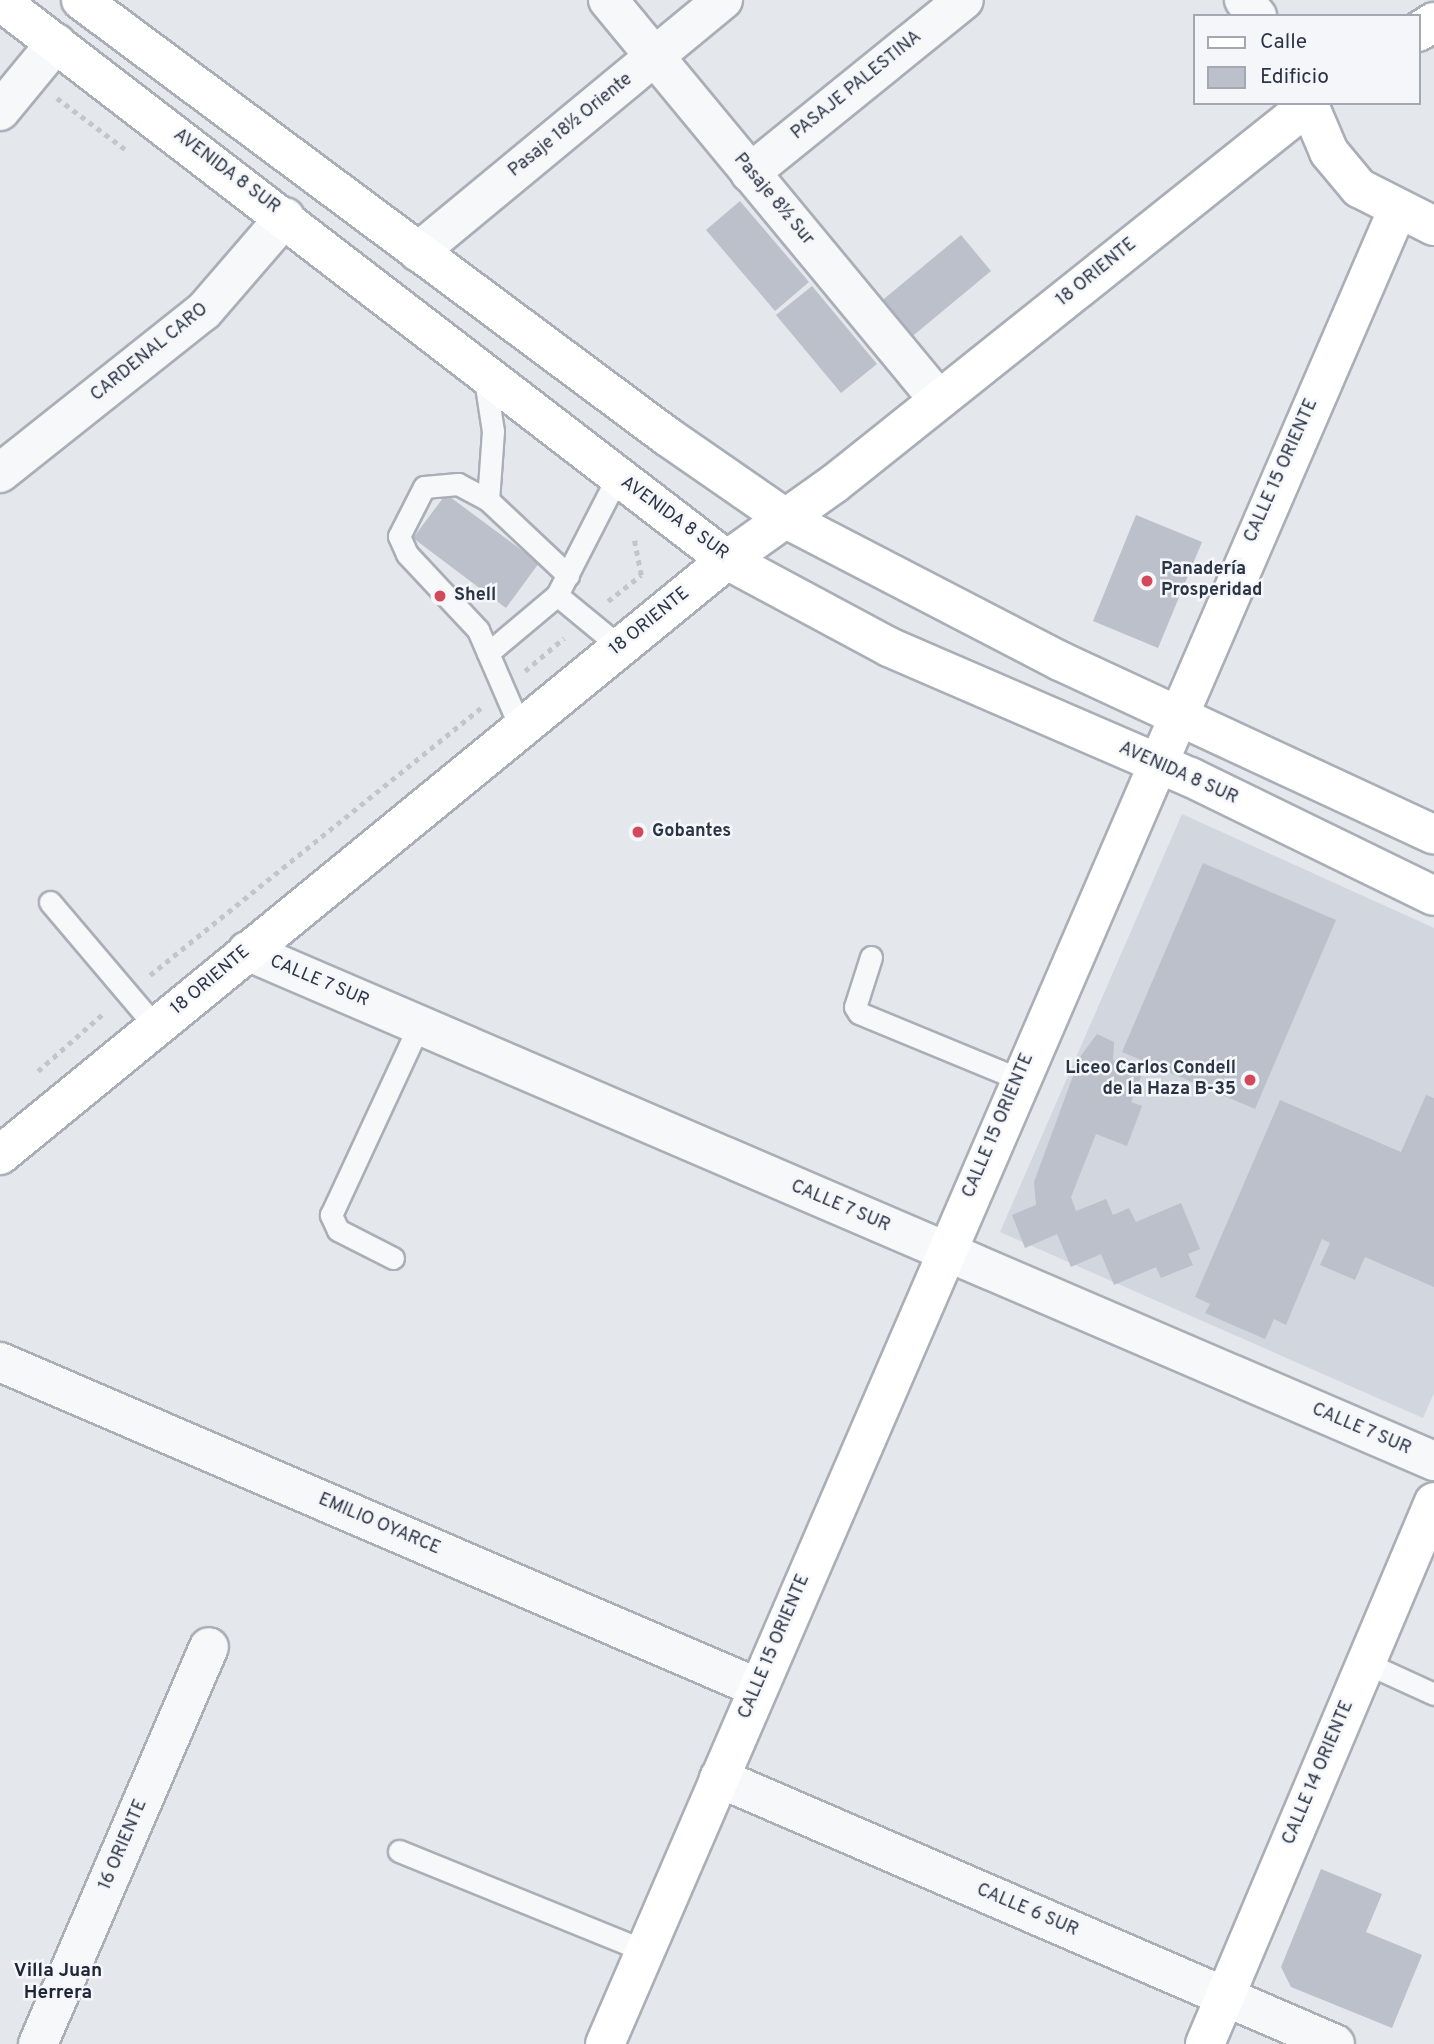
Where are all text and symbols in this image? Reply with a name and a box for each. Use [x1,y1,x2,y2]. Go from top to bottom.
legend [1192,14,1420,105]
street label: PASAJE PALESTINA [788,27,926,145]
text: Calle [1260,29,1307,56]
text: Edificio [1260,64,1329,91]
street label: Pasaje 18½ Oriente [505,69,637,183]
street label: AVENIDA 8 SUR [168,125,284,219]
street label: Pasaje 8½ Sur [728,150,818,250]
street label: 18 ORIENTE [1053,234,1141,312]
street label: CARDENAL CARO [87,299,213,407]
street label: CALLE 15 ORIENTE [1241,396,1323,546]
street label: AVENIDA 8 SUR [616,472,732,566]
place label: Panadería Prosperidad [1161,560,1262,602]
marker: Panadería Prosperidad [1139,573,1155,589]
street label: 18 ORIENTE [606,583,694,661]
place label: Shell [454,585,496,607]
marker: Shell [432,588,448,604]
street label: AVENIDA 8 SUR [1115,738,1241,810]
place label: Gobantes [652,821,731,843]
marker: Gobantes [630,824,646,840]
street label: 18 ORIENTE [167,942,255,1020]
street label: CALLE 7 SUR [266,951,372,1013]
street label: CALLE 15 ORIENTE [959,1050,1039,1202]
place label: Liceo Carlos Condell de la Haza B-35 [1065,1059,1236,1102]
marker: Liceo Carlos Condell de la Haza B-35 [1242,1072,1258,1088]
street label: CALLE 7 SUR [787,1176,893,1238]
street label: CALLE 7 SUR [1308,1399,1414,1461]
street label: EMILIO OYARCE [315,1490,443,1560]
street label: CALLE 15 ORIENTE [735,1571,815,1723]
street label: CALLE 14 ORIENTE [1279,1698,1359,1848]
street label: 16 ORIENTE [95,1796,153,1894]
street label: CALLE 6 SUR [973,1880,1081,1942]
district label: Villa Juan Herrera [14,1961,102,2005]

